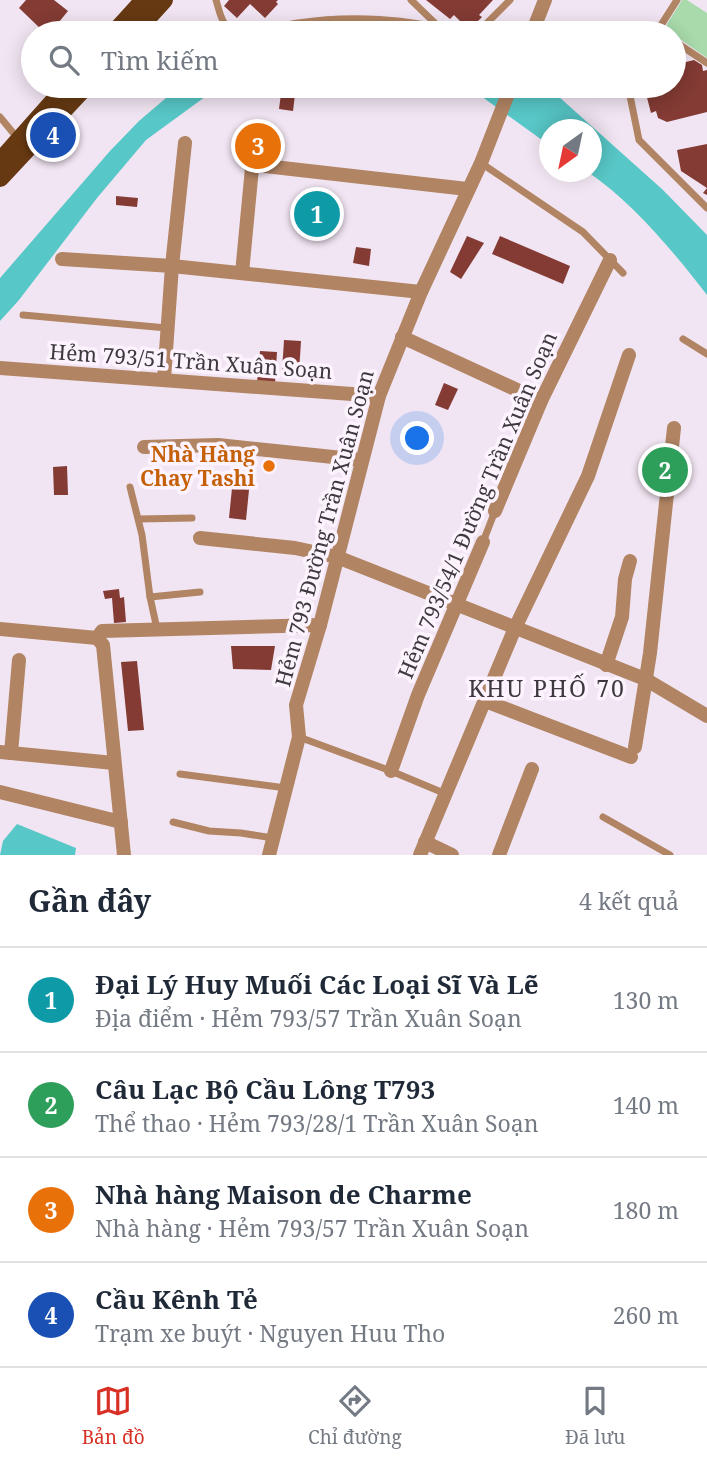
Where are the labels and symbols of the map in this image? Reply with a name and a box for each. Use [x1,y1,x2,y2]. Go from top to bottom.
pin: 4 [30,109,76,161]
north arrow [539,119,602,182]
pin: 3 [235,120,281,172]
pin: 1 [294,188,340,240]
street label: Hẻm 793/54/1 Đường Trần Xuân Soạn [391,327,563,683]
street label: Hẻm 793/51 Trần Xuân Soạn [49,337,333,385]
street label: Hẻm 793 Đường Trần Xuân Soạn [268,366,380,690]
your location [400,421,434,455]
place label: Nhà Hàng Chay Tashi [140,440,256,492]
pin: 2 [642,444,688,496]
marker: Nhà Hàng Chay Tashi [261,458,277,474]
district label: KHU PHỐ 70 [468,672,626,704]

